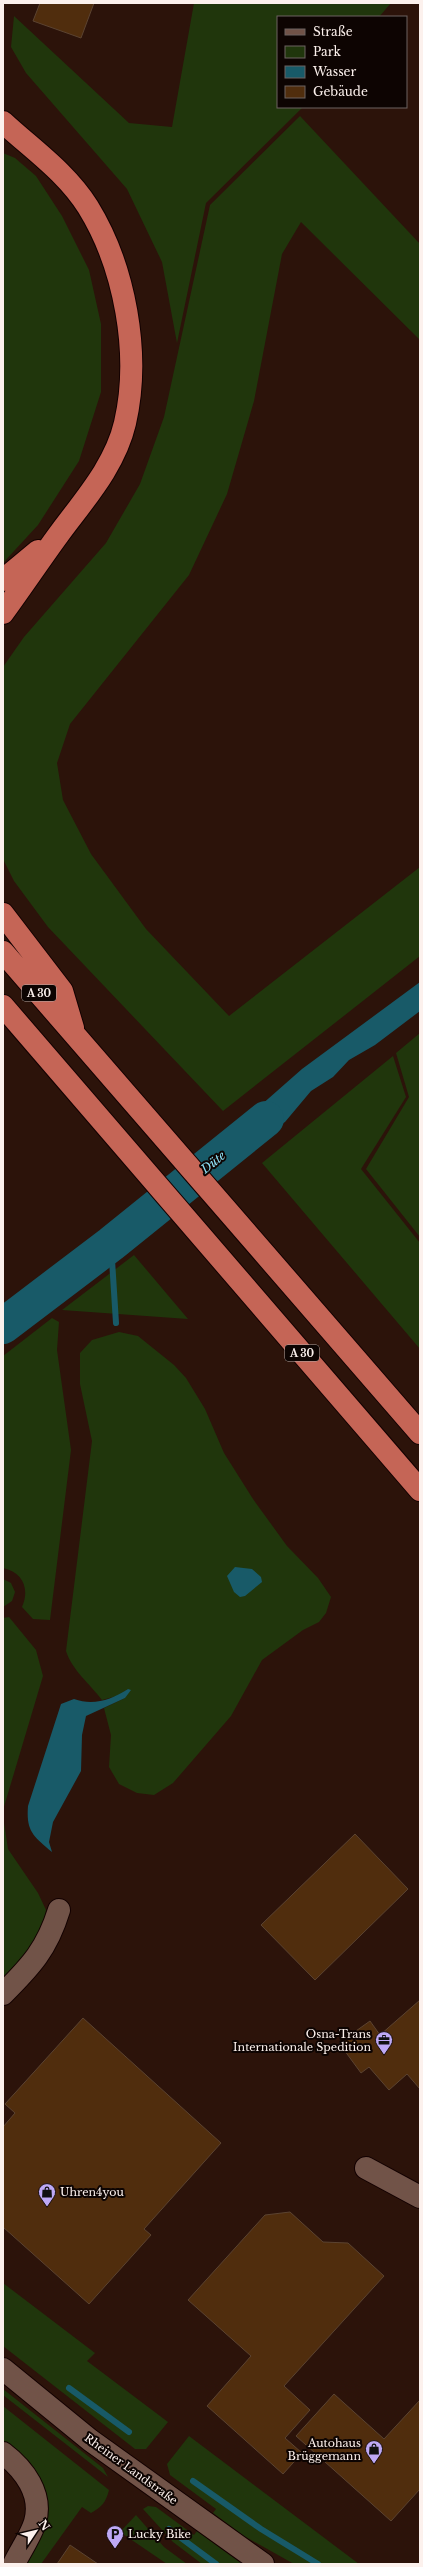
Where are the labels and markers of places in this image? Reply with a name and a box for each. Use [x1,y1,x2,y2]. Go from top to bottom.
place label: Osna-Trans Internationale Spedition [233,2027,371,2054]
office icon: Osna-Trans Internationale Spedition [374,2030,394,2055]
shop icon: Uhren4you [37,2182,57,2207]
place label: Uhren4you [60,2185,124,2199]
place label: Autohaus Brüggemann [287,2436,361,2463]
shop icon: Autohaus Brüggemann [364,2439,384,2464]
parking icon: Lucky Bike [105,2524,125,2549]
place label: Lucky Bike [128,2527,191,2541]

